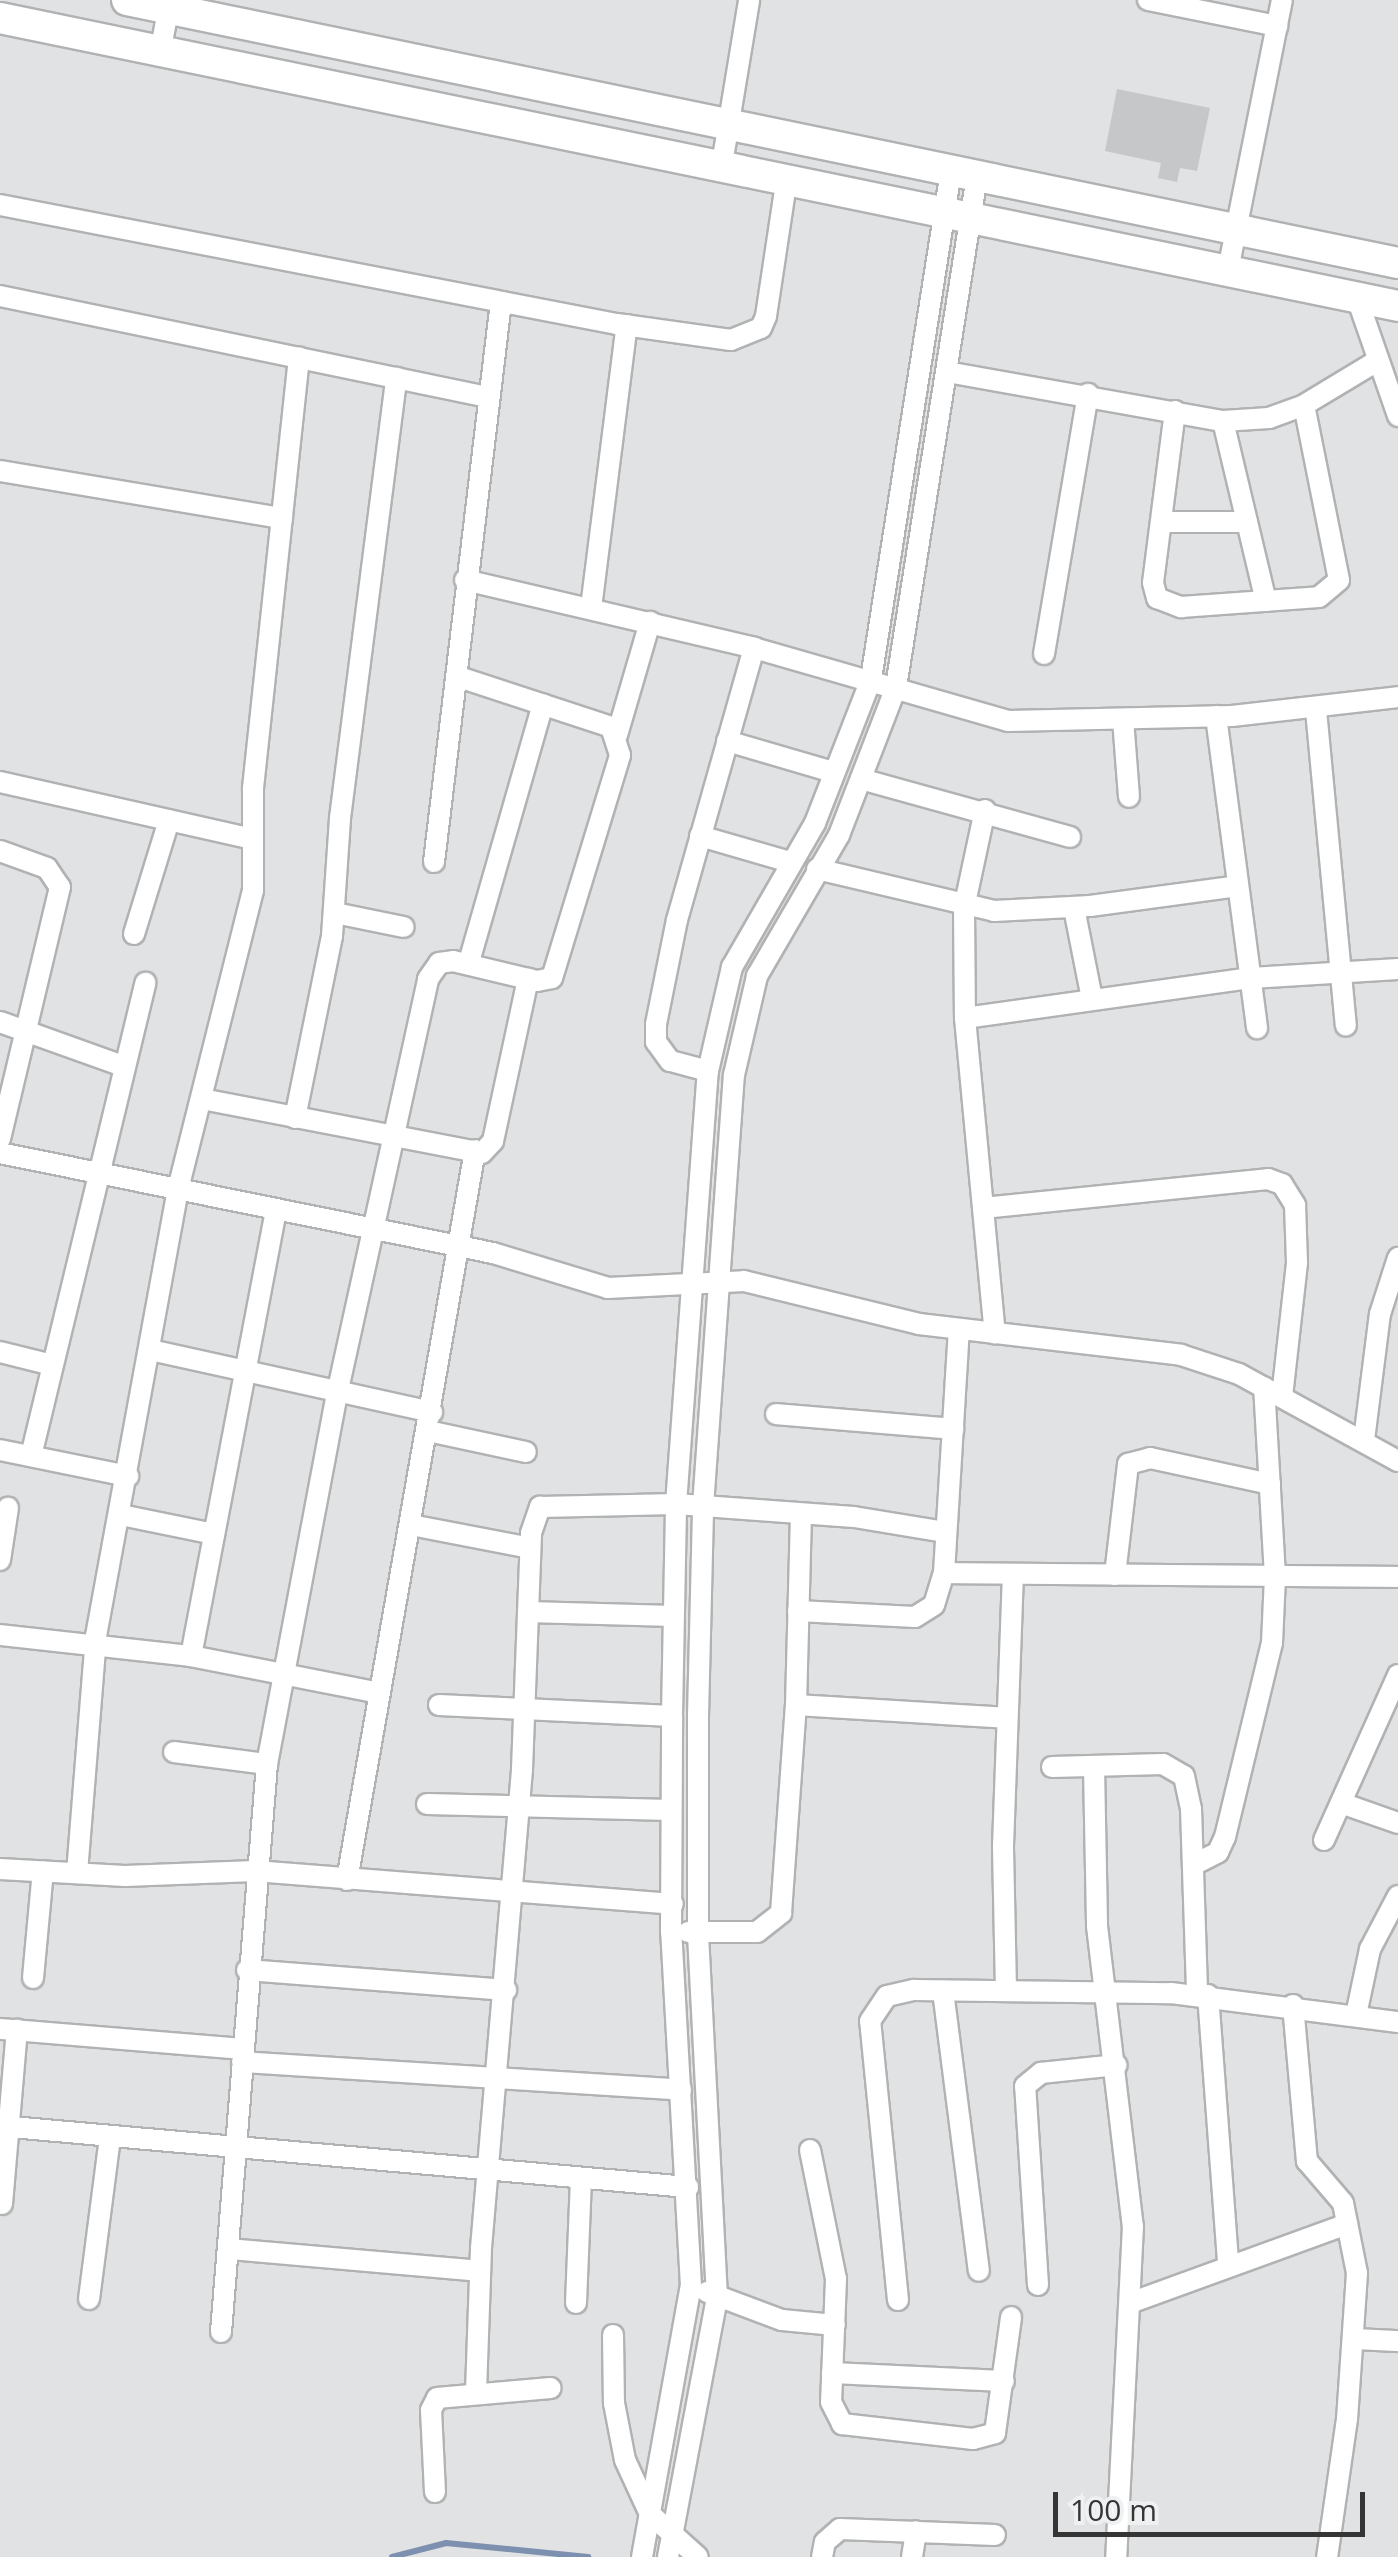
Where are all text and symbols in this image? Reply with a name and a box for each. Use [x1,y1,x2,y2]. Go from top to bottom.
scale bar [1058,2472,1370,2534]
text: 100 m [1070,2489,1157,2530]

